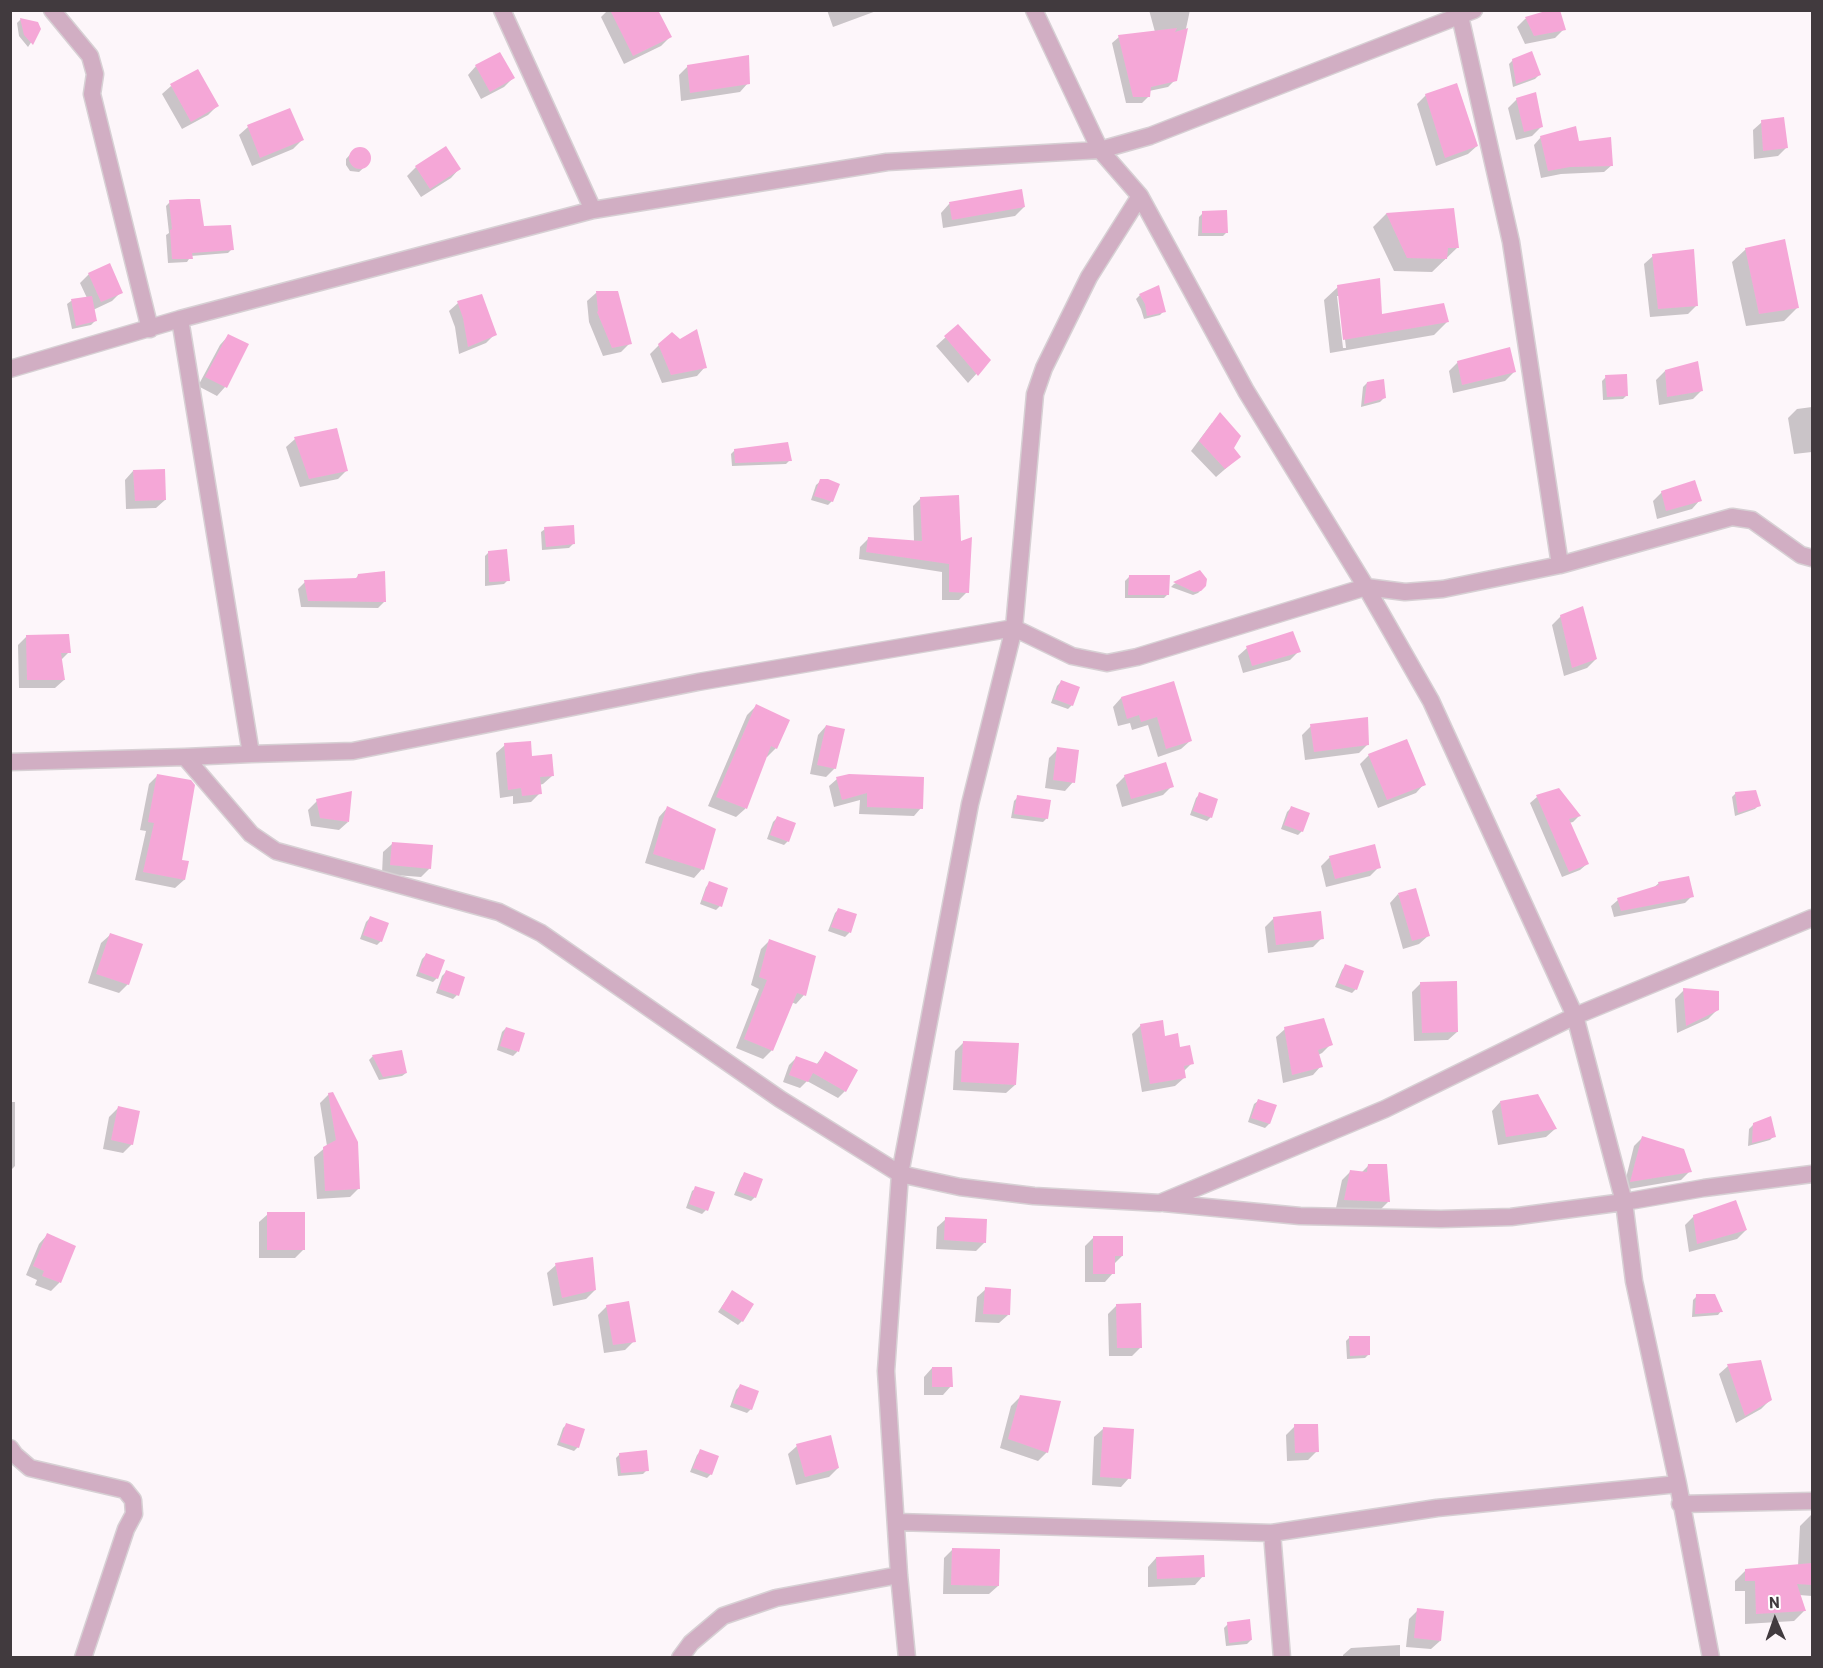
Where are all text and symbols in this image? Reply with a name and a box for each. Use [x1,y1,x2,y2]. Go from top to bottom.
north arrow [1745,1590,1805,1650]
text: N [1769,1592,1780,1611]

